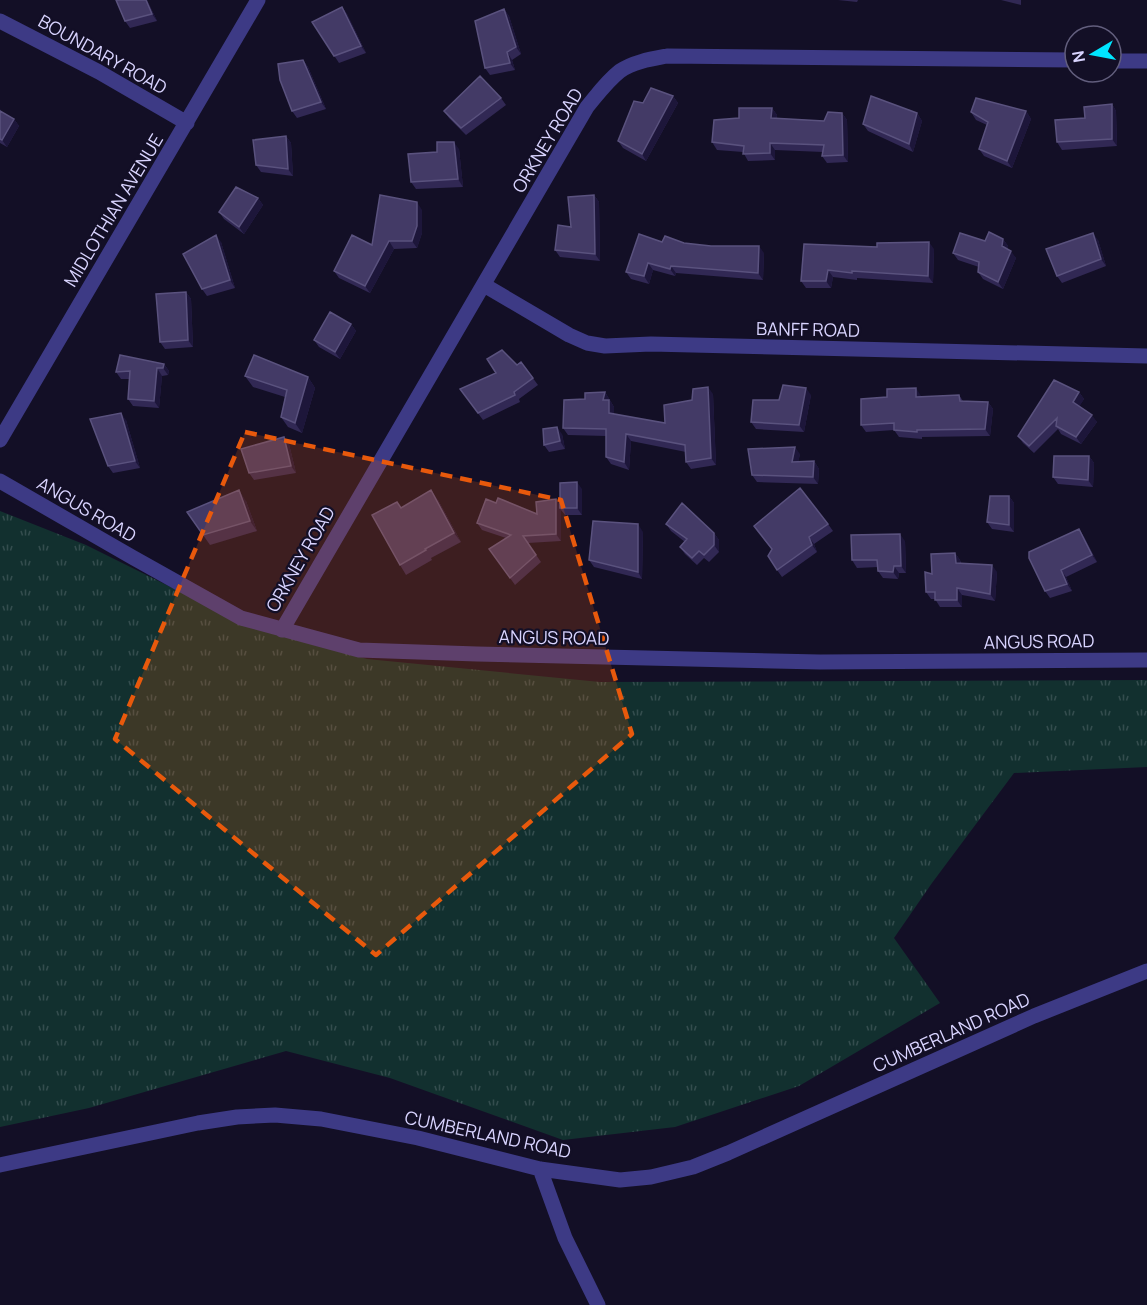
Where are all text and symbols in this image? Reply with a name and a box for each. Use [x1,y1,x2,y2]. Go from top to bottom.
street label: BOUNDARY ROAD [34,9,172,99]
north arrow [1063,24,1123,84]
text: N [1066,49,1090,64]
street label: ORKNEY ROAD [506,83,588,197]
street label: MIDLOTHIAN AVENUE [58,129,168,291]
street label: BANFF ROAD [756,316,860,342]
street label: ANGUS ROAD [33,471,141,547]
street label: ORKNEY ROAD [260,502,340,616]
street label: ANGUS ROAD [498,624,610,650]
street label: ANGUS ROAD [983,628,1095,654]
street label: CUMBERLAND ROAD [869,987,1033,1077]
street label: CUMBERLAND ROAD [403,1105,573,1163]

